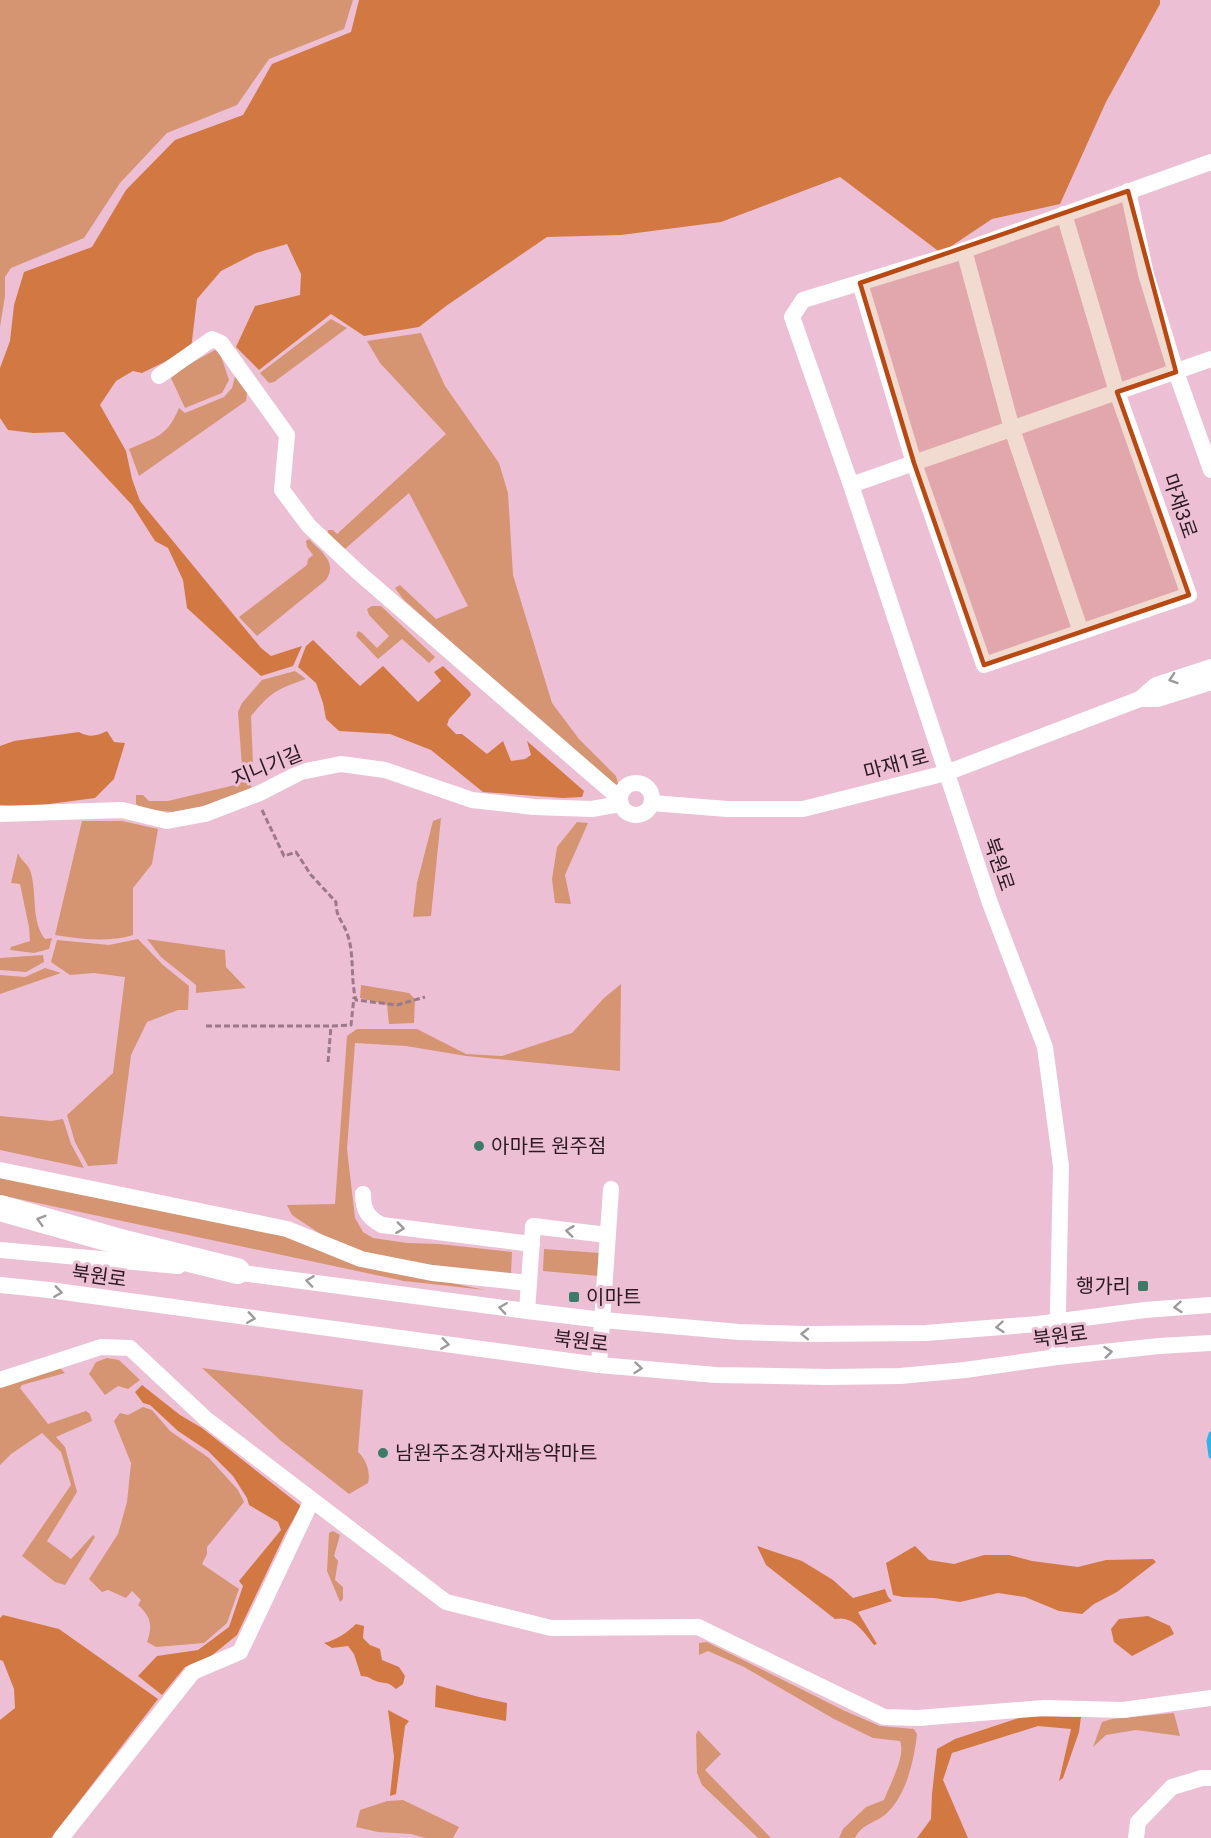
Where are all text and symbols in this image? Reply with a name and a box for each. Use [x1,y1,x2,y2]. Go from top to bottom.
street label: 마재3로 [1158,471,1202,541]
one-way arrow [1168,672,1179,684]
street label: 지니기길 [228,741,306,791]
street label: 마재1로 [861,744,931,784]
street label: 북원로 [979,834,1019,894]
place label: 아마트 원주점 [491,1134,606,1158]
marker: 아마트 원주점 [472,1139,486,1153]
one-way arrow [36,1214,46,1227]
one-way arrow [396,1221,405,1233]
one-way arrow [566,1225,575,1237]
street label: 북원로 [70,1260,128,1292]
place label: 행가리 [1076,1274,1131,1298]
one-way arrow [305,1276,315,1288]
marker: 행가리 [1136,1279,1150,1293]
one-way arrow [54,1285,63,1297]
place label: 이마트 [586,1285,641,1309]
marker: 이마트 [567,1290,581,1304]
one-way arrow [1173,1301,1182,1314]
one-way arrow [499,1302,508,1315]
one-way arrow [247,1311,256,1323]
one-way arrow [995,1320,1004,1333]
street label: 북원로 [1031,1321,1089,1351]
street label: 북원로 [552,1326,610,1356]
one-way arrow [801,1327,810,1340]
one-way arrow [440,1338,449,1350]
one-way arrow [1103,1346,1113,1358]
one-way arrow [634,1361,643,1374]
place label: 남원주조경자재농약마트 [395,1441,597,1465]
marker: 남원주조경자재농약마트 [376,1446,390,1460]

